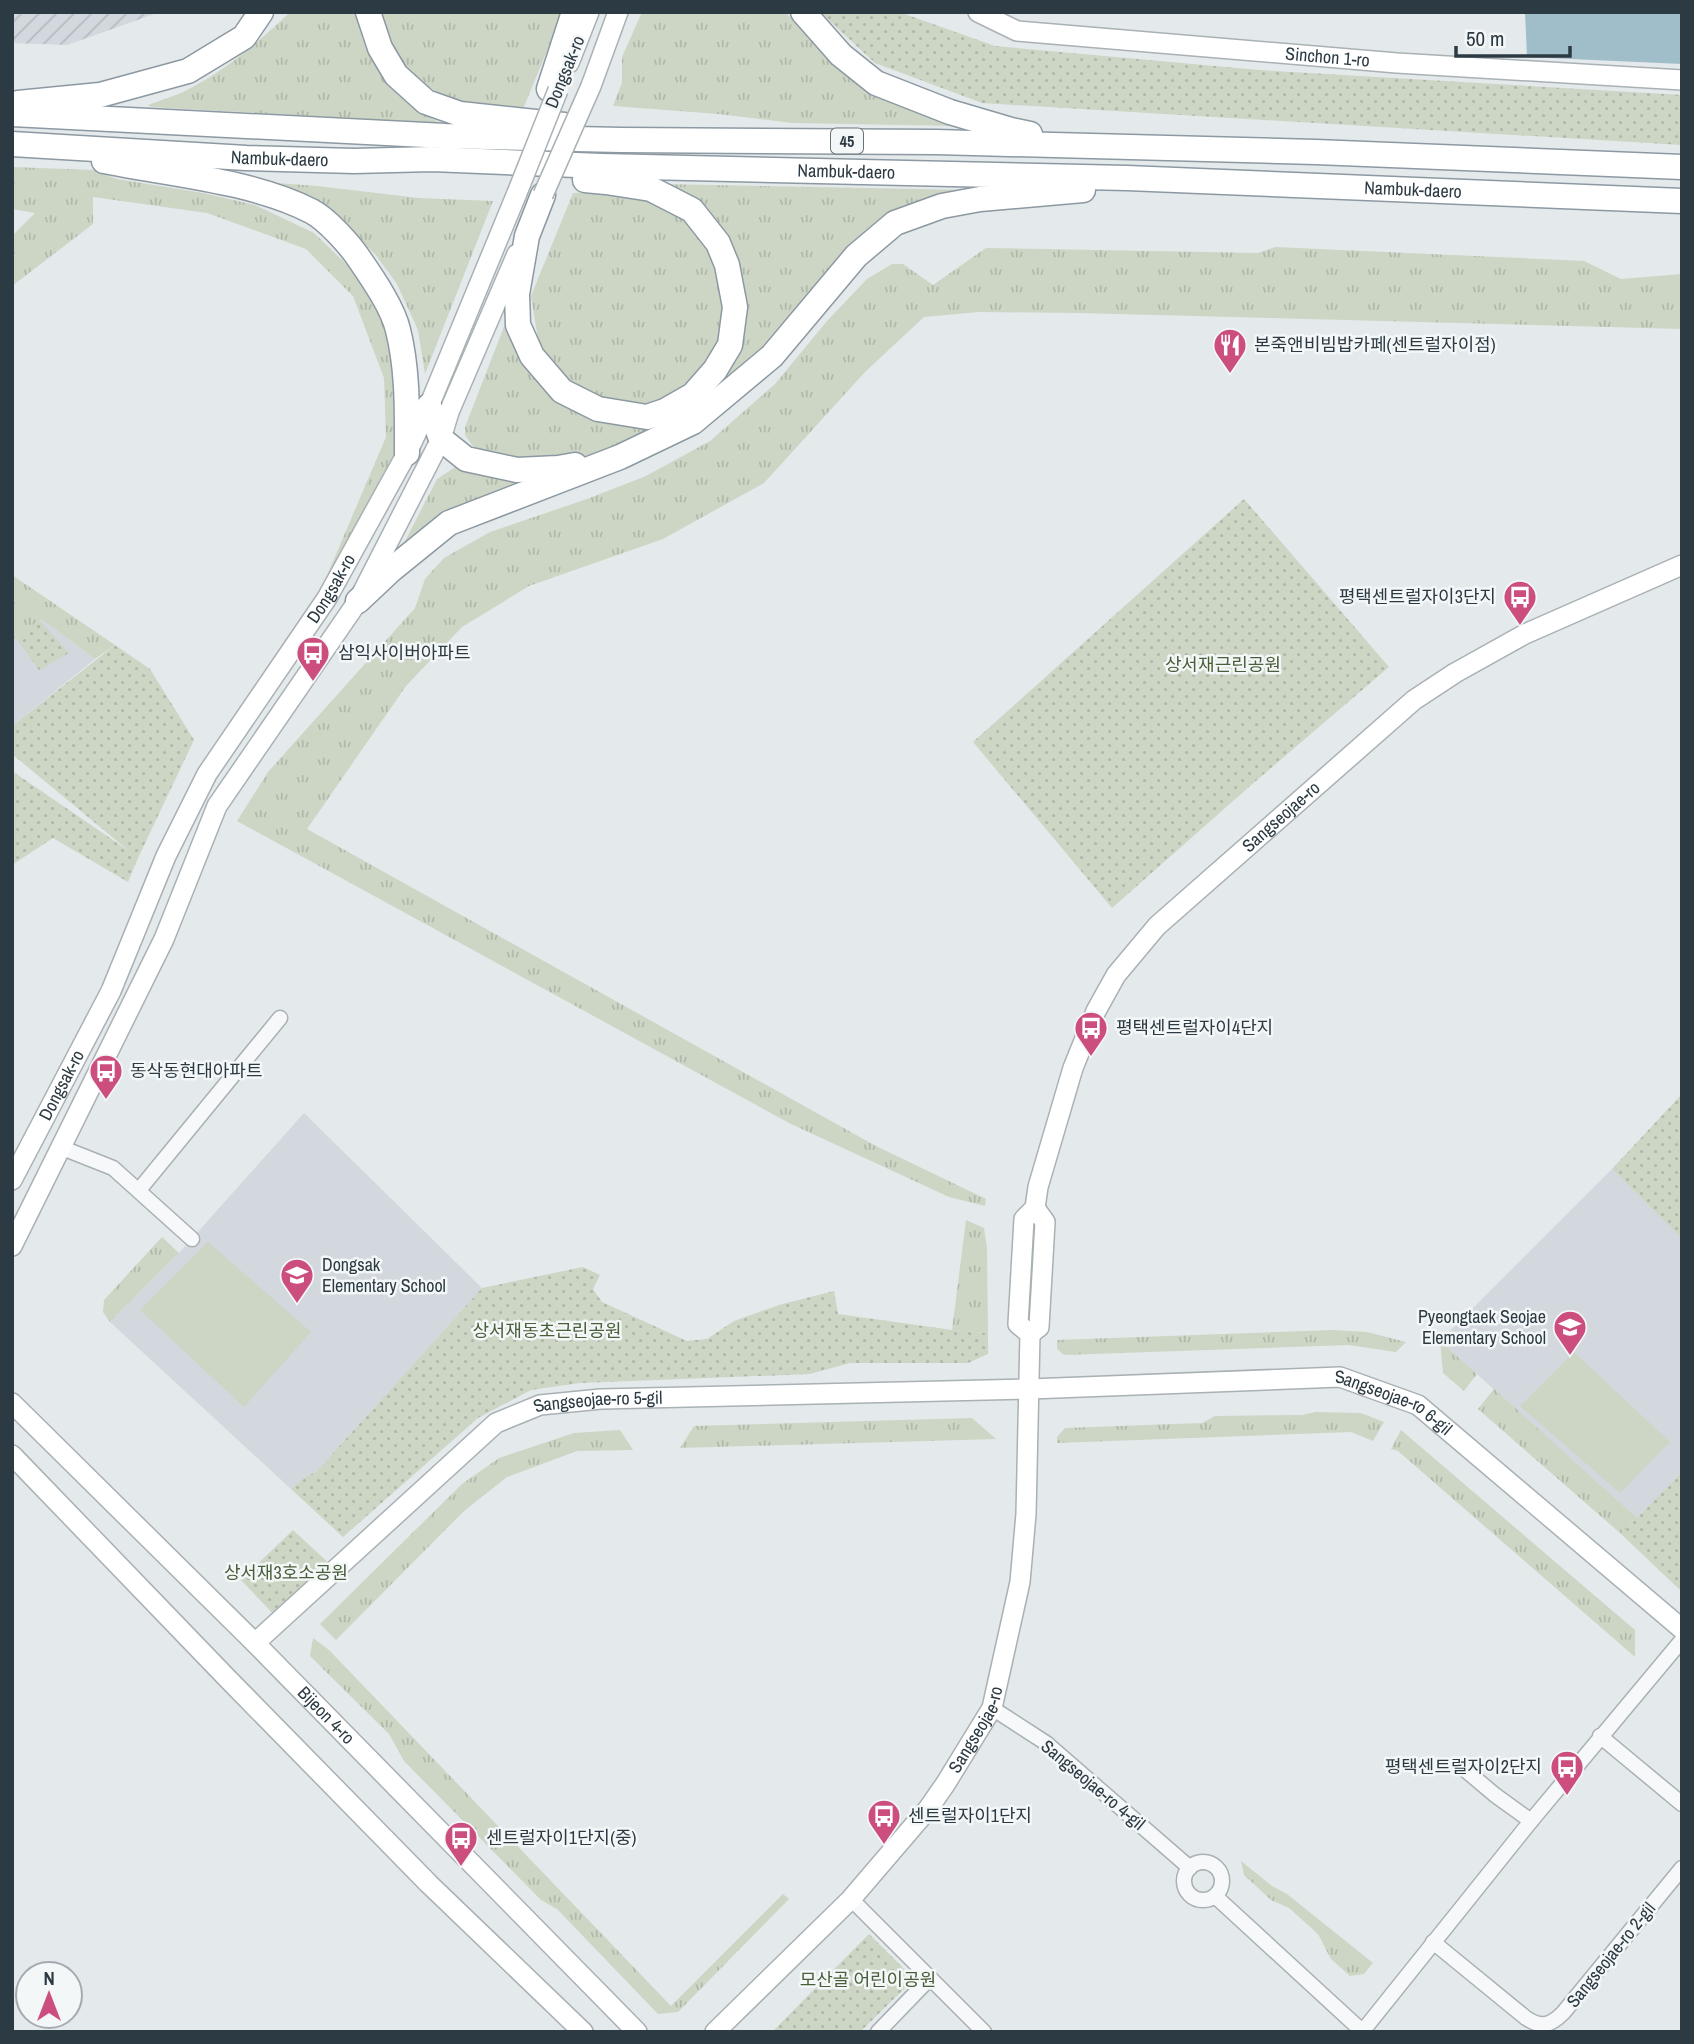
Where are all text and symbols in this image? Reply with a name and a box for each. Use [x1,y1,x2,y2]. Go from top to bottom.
scale bar [1456,14,1570,58]
text: 50 m [1466,24,1504,53]
street label: Dongsak-ro [539,32,590,112]
street label: Sinchon 1-ro [1284,41,1371,73]
road number: 45 [831,128,863,154]
street label: Nambuk-daero [230,144,329,172]
street label: Nambuk-daero [797,157,895,185]
street label: Nambuk-daero [1364,175,1462,204]
restaurant icon: 본죽앤비빔밥카페(센트럴자이점) [1211,326,1249,375]
place label: 본죽앤비빔밥카페(센트럴자이점) [1254,332,1496,357]
street label: Dongsak-ro [300,549,361,628]
bus stop icon: 평택센트럴자이3단지 [1501,578,1539,627]
place label: 평택센트럴자이3단지 [1339,584,1496,609]
bus stop icon: 삼익사이버아파트 [294,634,332,683]
place label: 삼익사이버아파트 [338,640,470,665]
park label: 상서재근린공원 [1165,652,1281,677]
street label: Sangseojae-ro [1236,775,1325,858]
bus stop icon: 평택센트럴자이4단지 [1072,1009,1110,1058]
place label: 평택센트럴자이4단지 [1116,1015,1273,1040]
street label: Dongsak-ro [32,1045,90,1125]
bus stop icon: 동삭동현대아파트 [87,1052,125,1101]
place label: 동삭동현대아파트 [130,1058,262,1083]
place label: Dongsak Elementary School [322,1252,446,1298]
school or university icon: Dongsak Elementary School [278,1256,316,1305]
place label: Pyeongtaek Seojae Elementary School [1418,1304,1546,1350]
school or university icon: Pyeongtaek Seojae Elementary School [1551,1308,1589,1357]
park label: 상서재동초근린공원 [472,1318,622,1343]
street label: Sangseojae-ro 6-gil [1335,1364,1458,1441]
street label: Sangseojae-ro 5-gil [529,1385,663,1419]
park label: 상서재3호소공원 [224,1560,348,1585]
street label: Bijeon 4-ro [292,1680,361,1750]
street label: Sangseojae-ro [942,1684,1008,1778]
street label: Sangseojae-ro 4-gil [1036,1734,1151,1836]
bus stop icon: 평택센트럴자이2단지 [1548,1748,1586,1797]
place label: 평택센트럴자이2단지 [1385,1754,1542,1779]
bus stop icon: 센트럴자이1단지 [865,1797,903,1846]
place label: 센트럴자이1단지 [908,1803,1032,1828]
bus stop icon: 센트럴자이1단지(중) [442,1819,480,1868]
place label: 센트럴자이1단지(중) [486,1825,637,1850]
street label: Sangseojae-ro 2-gil [1560,1897,1661,2013]
north arrow [14,1960,84,2030]
text: N [43,1965,55,1991]
park label: 모산골 어린이공원 [800,1967,936,1992]

